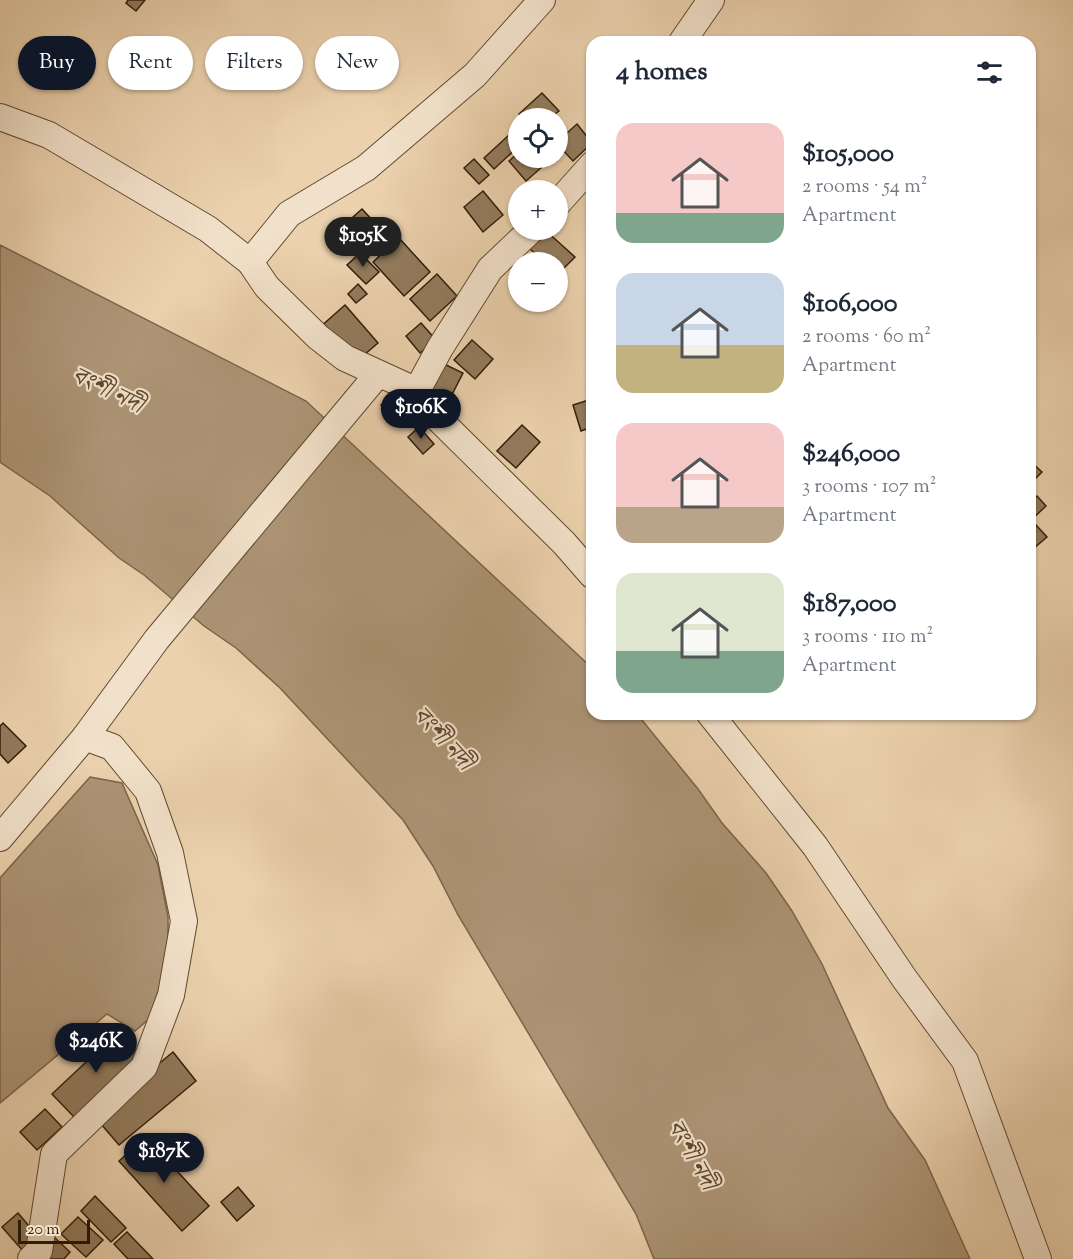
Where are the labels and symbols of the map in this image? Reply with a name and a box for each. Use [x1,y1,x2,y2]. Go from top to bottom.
pin: $105K [321,217,405,268]
water label: বংশী নদী [66,359,151,424]
pin: $106K [379,389,463,440]
water label: বংশী নদী [404,700,482,781]
pin: $246K [54,1023,138,1074]
water label: বংশী নদী [658,1114,726,1199]
pin: $187K [122,1133,206,1184]
scale bar [18,1217,90,1244]

